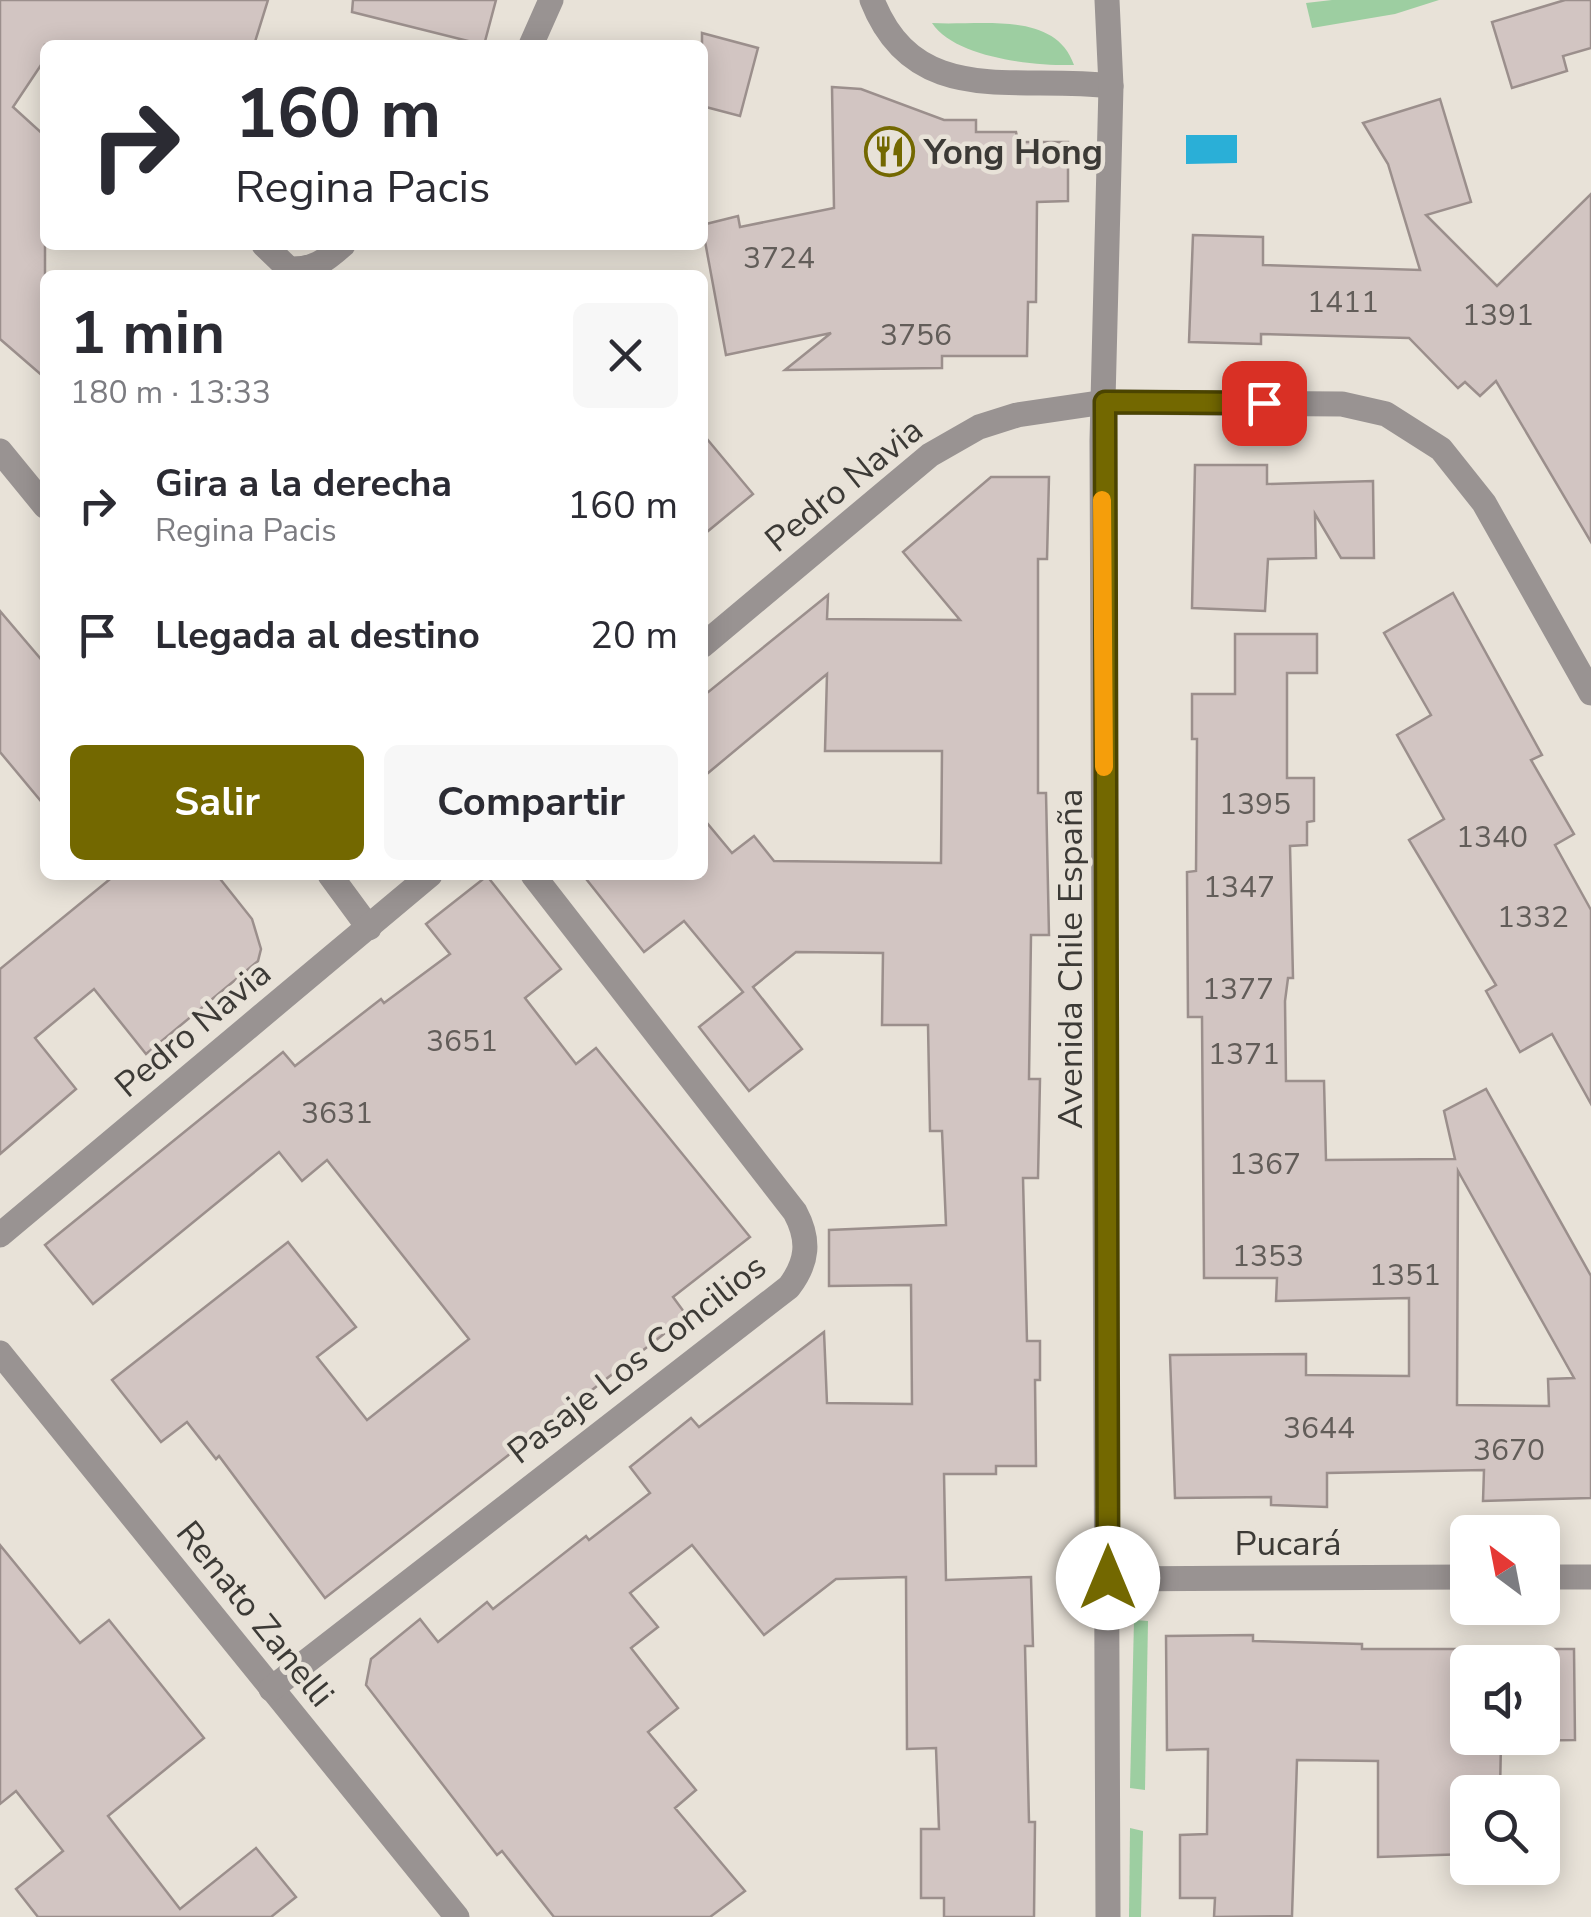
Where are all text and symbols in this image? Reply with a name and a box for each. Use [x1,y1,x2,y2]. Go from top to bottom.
text: 160 m [235,66,441,162]
icon: right [70,80,200,210]
restaurant icon: Yong Hong [863,126,915,178]
place label: Yong Hong [923,129,1103,176]
text: Regina Pacis [235,157,491,218]
house number: 3724 [743,238,815,279]
house number: 1411 [1307,282,1379,323]
text: 1 min [70,292,225,374]
house number: 1391 [1462,295,1534,336]
button: close [573,303,678,408]
house number: 3756 [880,315,952,356]
pin [1222,361,1307,446]
text: 180 m · 13:33 [70,371,271,414]
icon: arrive [1237,376,1292,431]
street label: Pedro Navia [755,407,933,563]
text: Gira a la derecha [155,458,452,509]
icon: right [70,478,125,533]
text: 160 m [567,480,678,531]
text: Regina Pacis [155,509,337,552]
icon: arrive [70,608,125,663]
text: Llegada al destino [155,610,480,661]
text: 20 m [590,610,678,661]
button: Salir [70,745,364,860]
button: Compartir [384,745,678,860]
house number: 1395 [1219,784,1291,825]
street label: Avenida Chile España [1047,789,1094,1129]
house number: 1340 [1456,817,1528,858]
house number: 1347 [1203,867,1275,908]
house number: 1332 [1497,897,1569,938]
street label: Pedro Navia [105,950,281,1108]
house number: 1377 [1202,969,1274,1010]
house number: 3651 [426,1021,498,1062]
house number: 1371 [1208,1034,1280,1075]
house number: 3631 [301,1093,373,1134]
house number: 1367 [1229,1144,1301,1185]
house number: 1353 [1232,1236,1304,1277]
street label: Pasaje Los Concilios [498,1243,776,1475]
house number: 1351 [1369,1255,1441,1296]
house number: 3644 [1283,1408,1355,1449]
house number: 3670 [1473,1430,1545,1471]
street label: Renato Zanelli [165,1511,345,1717]
north arrow [1450,1515,1560,1625]
map controls [1450,1515,1560,1885]
street label: Pucará [1234,1520,1342,1567]
position arrow [1056,1526,1160,1630]
button: sound [1450,1645,1560,1755]
button: search [1450,1775,1560,1885]

